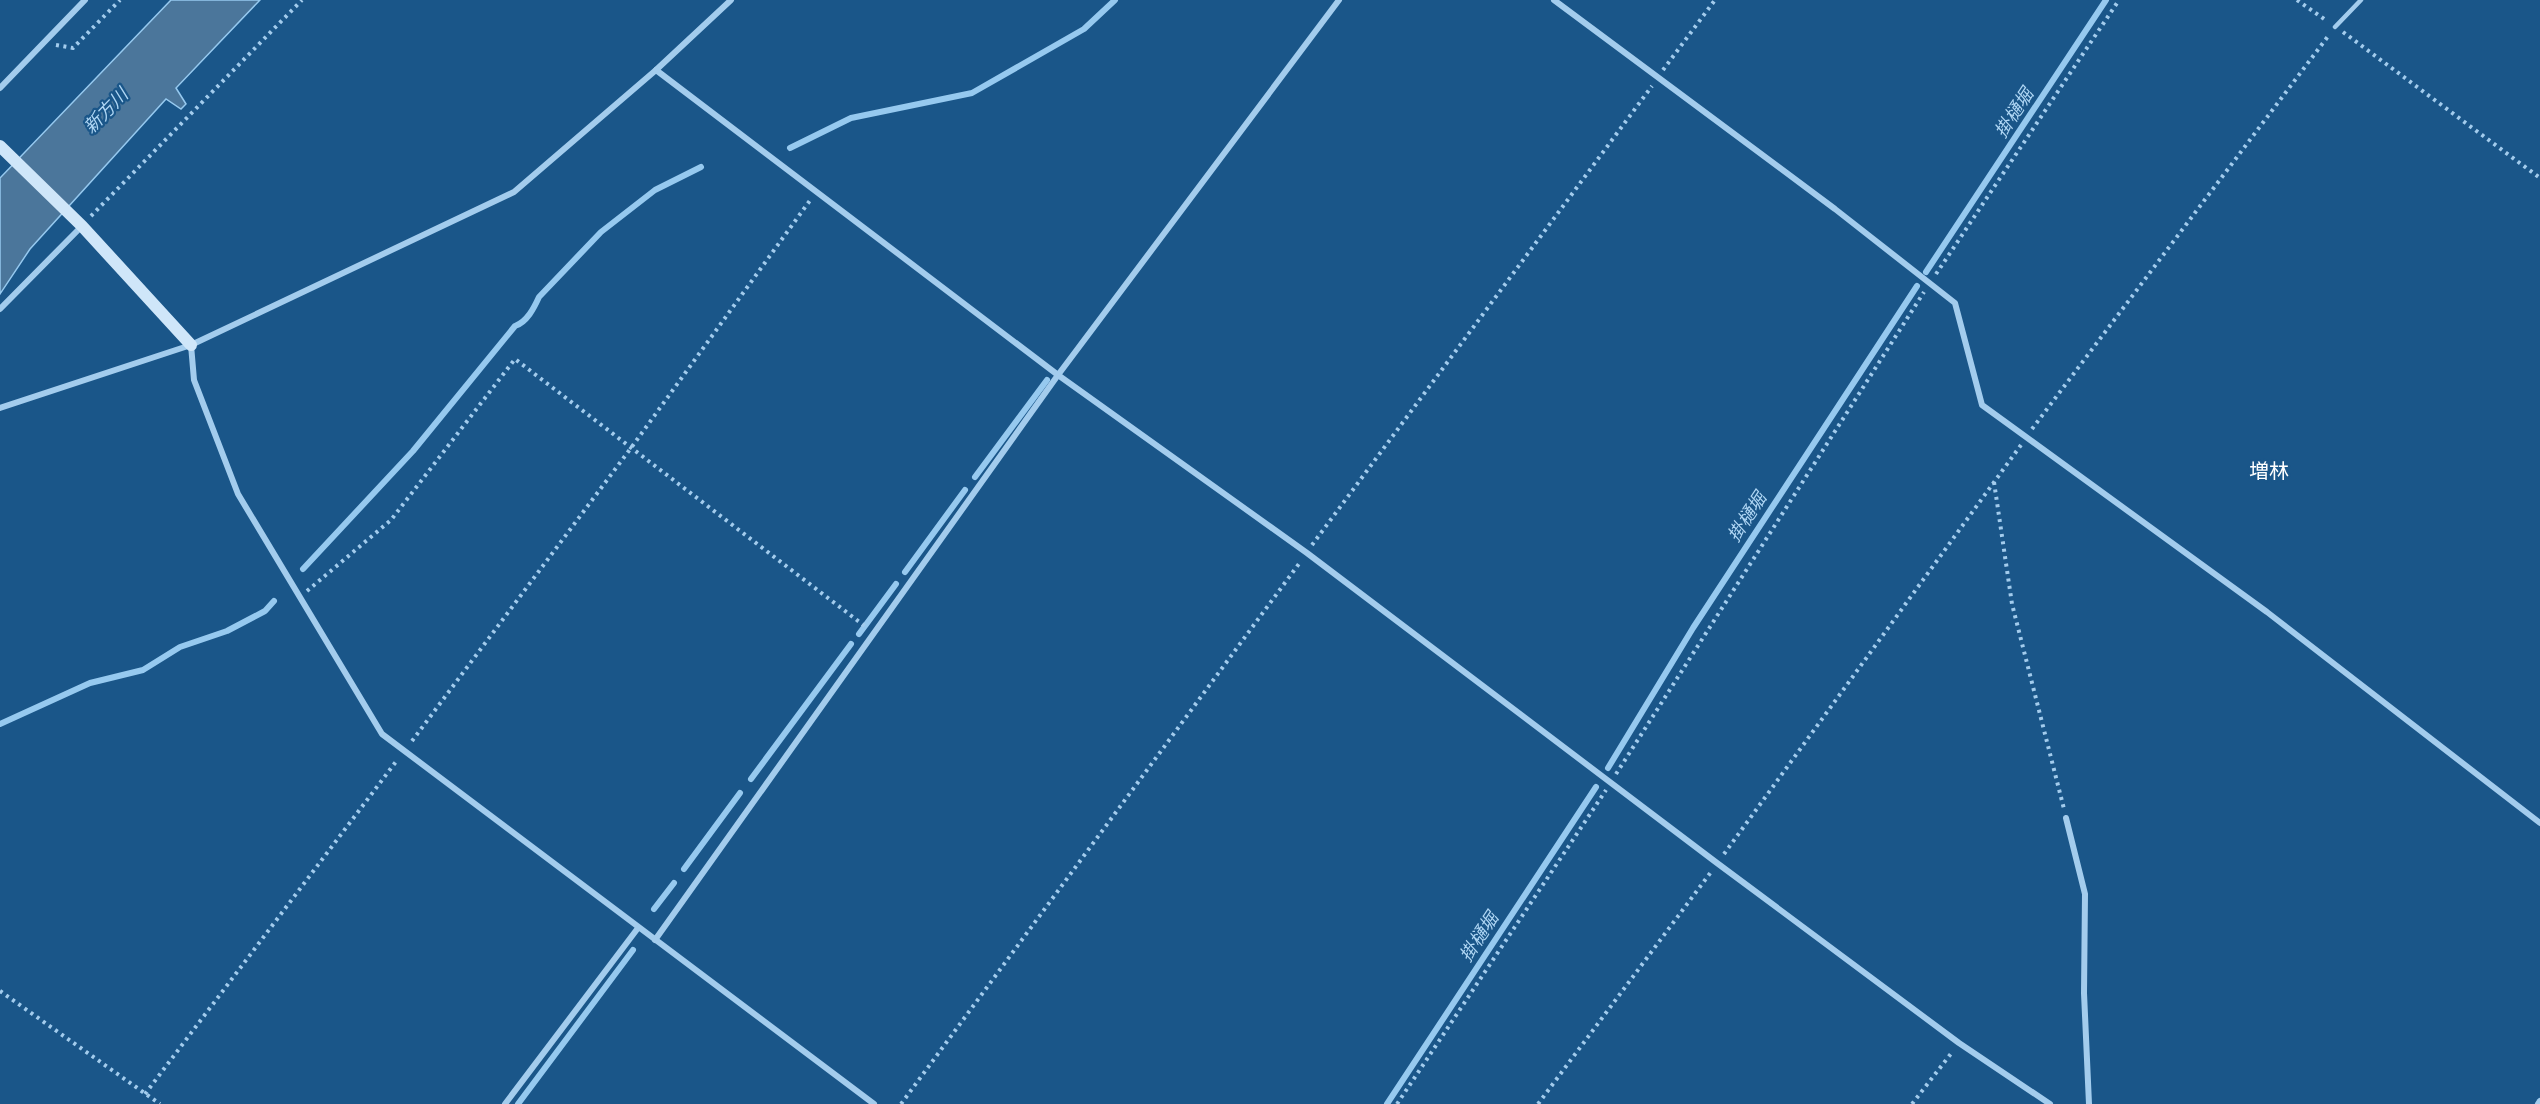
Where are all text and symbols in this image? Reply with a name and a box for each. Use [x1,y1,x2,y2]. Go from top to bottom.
water label: 掛樋堀 [1989,81,2039,141]
water label: 新方川 [79,82,133,137]
district label: 増林 [2249,458,2289,482]
water label: 掛樋堀 [1722,485,1772,545]
water label: 掛樋堀 [1454,905,1504,965]

